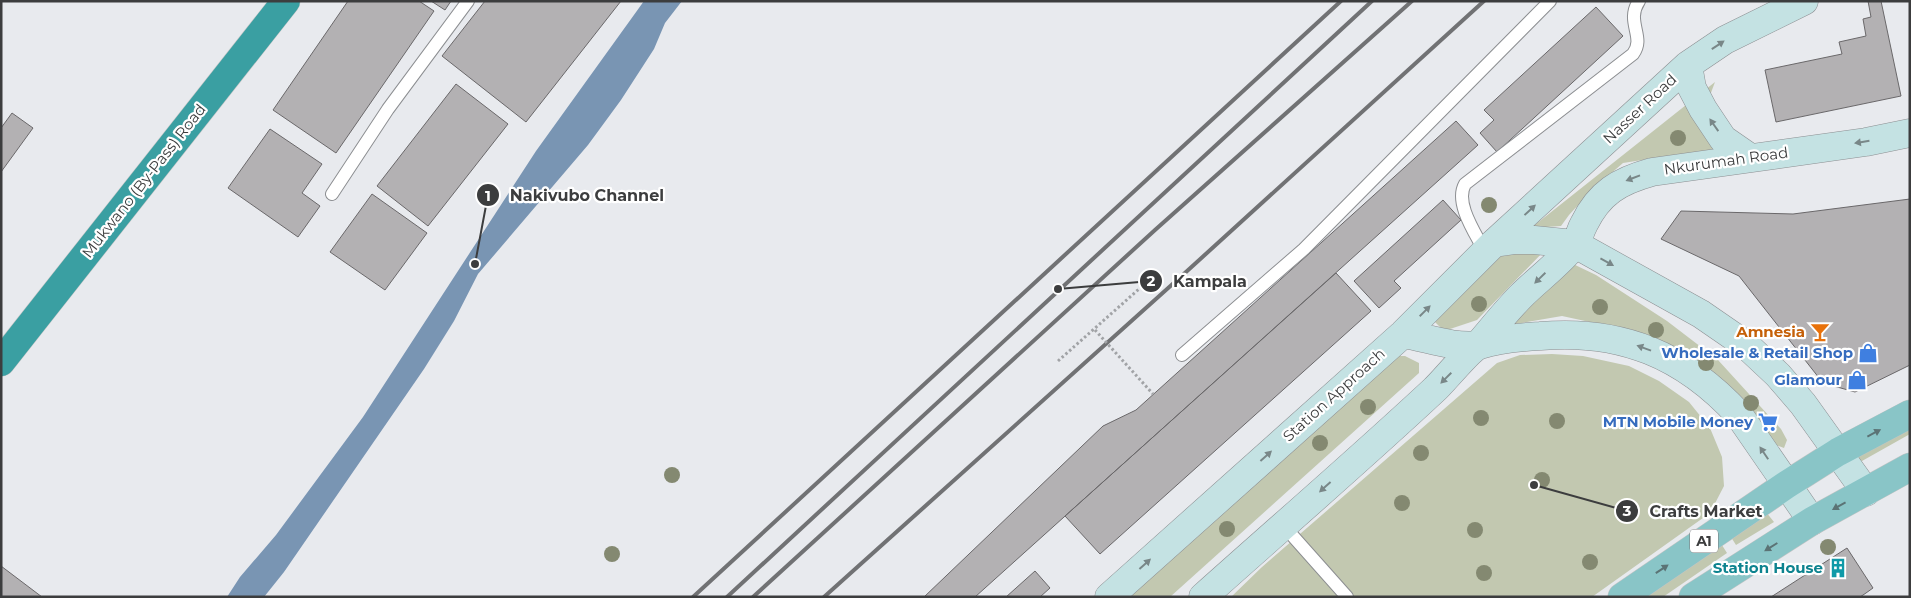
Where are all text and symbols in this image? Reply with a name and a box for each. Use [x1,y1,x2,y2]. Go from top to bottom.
one-way arrow [1711,40,1724,50]
street label: Nasser Road [1599,70,1680,148]
street label: Mukwano (By-Pass) Road [78,100,210,261]
one-way arrow [1709,118,1719,132]
one-way arrow [1853,138,1869,146]
street label: Nkurumah Road [1663,142,1789,179]
one-way arrow [1625,175,1640,183]
callout: Nakivubo Channel [475,180,674,211]
text: 1 [485,186,491,205]
text: Nakivubo Channel [510,186,664,205]
one-way arrow [1524,204,1536,216]
one-way arrow [1600,258,1614,266]
callout: Kampala [1138,266,1257,297]
text: 2 [1147,271,1156,290]
text: Kampala [1173,272,1247,291]
one-way arrow [1534,272,1546,284]
one-way arrow [1419,306,1431,318]
bar icon: Amnesia [1809,321,1831,343]
place label: Amnesia [1735,322,1805,341]
shop icon: Wholesale & Retail Shop [1857,342,1879,364]
place label: Wholesale & Retail Shop [1661,343,1853,362]
street label: Station Approach [1279,344,1389,446]
one-way arrow [1637,344,1652,351]
shop icon: Glamour [1846,369,1868,391]
place label: Glamour [1774,370,1843,389]
one-way arrow [1440,372,1452,384]
supermarket icon: MTN Mobile Money [1757,411,1779,433]
place label: MTN Mobile Money [1603,412,1754,431]
one-way arrow [1867,429,1881,437]
one-way arrow [1759,446,1769,459]
one-way arrow [1260,450,1272,462]
one-way arrow [1320,481,1332,493]
callout: Crafts Market [1615,495,1773,526]
text: 3 [1622,501,1632,520]
text: Crafts Market [1649,502,1763,521]
one-way arrow [1832,502,1846,511]
road number: A1 [1690,530,1718,552]
one-way arrow [1764,542,1778,552]
building icon: Station House [1827,557,1849,579]
one-way arrow [1138,558,1150,570]
place label: Station House [1713,558,1823,577]
one-way arrow [1656,564,1669,574]

